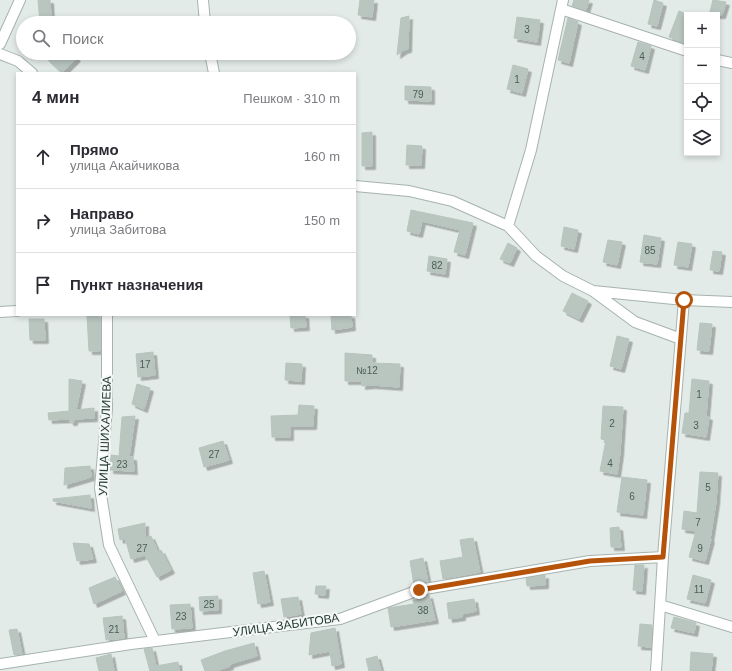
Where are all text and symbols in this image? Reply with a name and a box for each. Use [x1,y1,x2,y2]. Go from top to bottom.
map controls [684,12,720,156]
button: + [684,12,720,48]
search box [16,16,356,60]
house number: 3 [524,24,530,35]
icon: search [30,27,52,49]
text: Поиск [62,30,104,47]
button: − [684,48,720,84]
house number: 4 [639,51,645,62]
house number: 1 [514,74,520,85]
button: locate [684,84,720,120]
text: 4 мин [32,88,79,107]
house number: 79 [412,89,424,100]
text: Пешком · 310 m [243,91,340,106]
button: layers [684,120,720,156]
text: Прямо [70,141,119,158]
icon: ahead [32,146,54,168]
text: 160 m [304,149,340,164]
text: улица Акайчикова [70,158,180,173]
text: Направо [70,205,134,222]
icon: right [32,210,54,232]
text: 150 m [304,213,340,228]
text: улица Забитова [70,222,166,237]
house number: 85 [644,245,656,256]
house number: 82 [431,260,443,271]
icon: arrive [32,274,54,296]
text: Пункт назначения [70,276,203,293]
route start [675,291,693,309]
house number: 17 [139,359,151,370]
house number: №12 [356,365,378,376]
street label: УЛИЦА ШИХАЛИЕВА [96,376,114,496]
house number: 1 [696,389,702,400]
house number: 2 [609,418,615,429]
house number: 3 [693,420,699,431]
house number: 27 [208,449,220,460]
house number: 4 [607,458,613,469]
house number: 23 [116,459,128,470]
house number: 5 [705,482,711,493]
house number: 6 [629,491,635,502]
house number: 7 [695,517,701,528]
house number: 27 [136,543,148,554]
house number: 9 [697,543,703,554]
route end [410,581,428,599]
house number: 11 [694,584,705,595]
house number: 25 [203,599,215,610]
house number: 38 [417,605,429,616]
house number: 23 [175,611,187,622]
street label: УЛИЦА ЗАБИТОВА [232,611,340,639]
house number: 21 [108,624,120,635]

